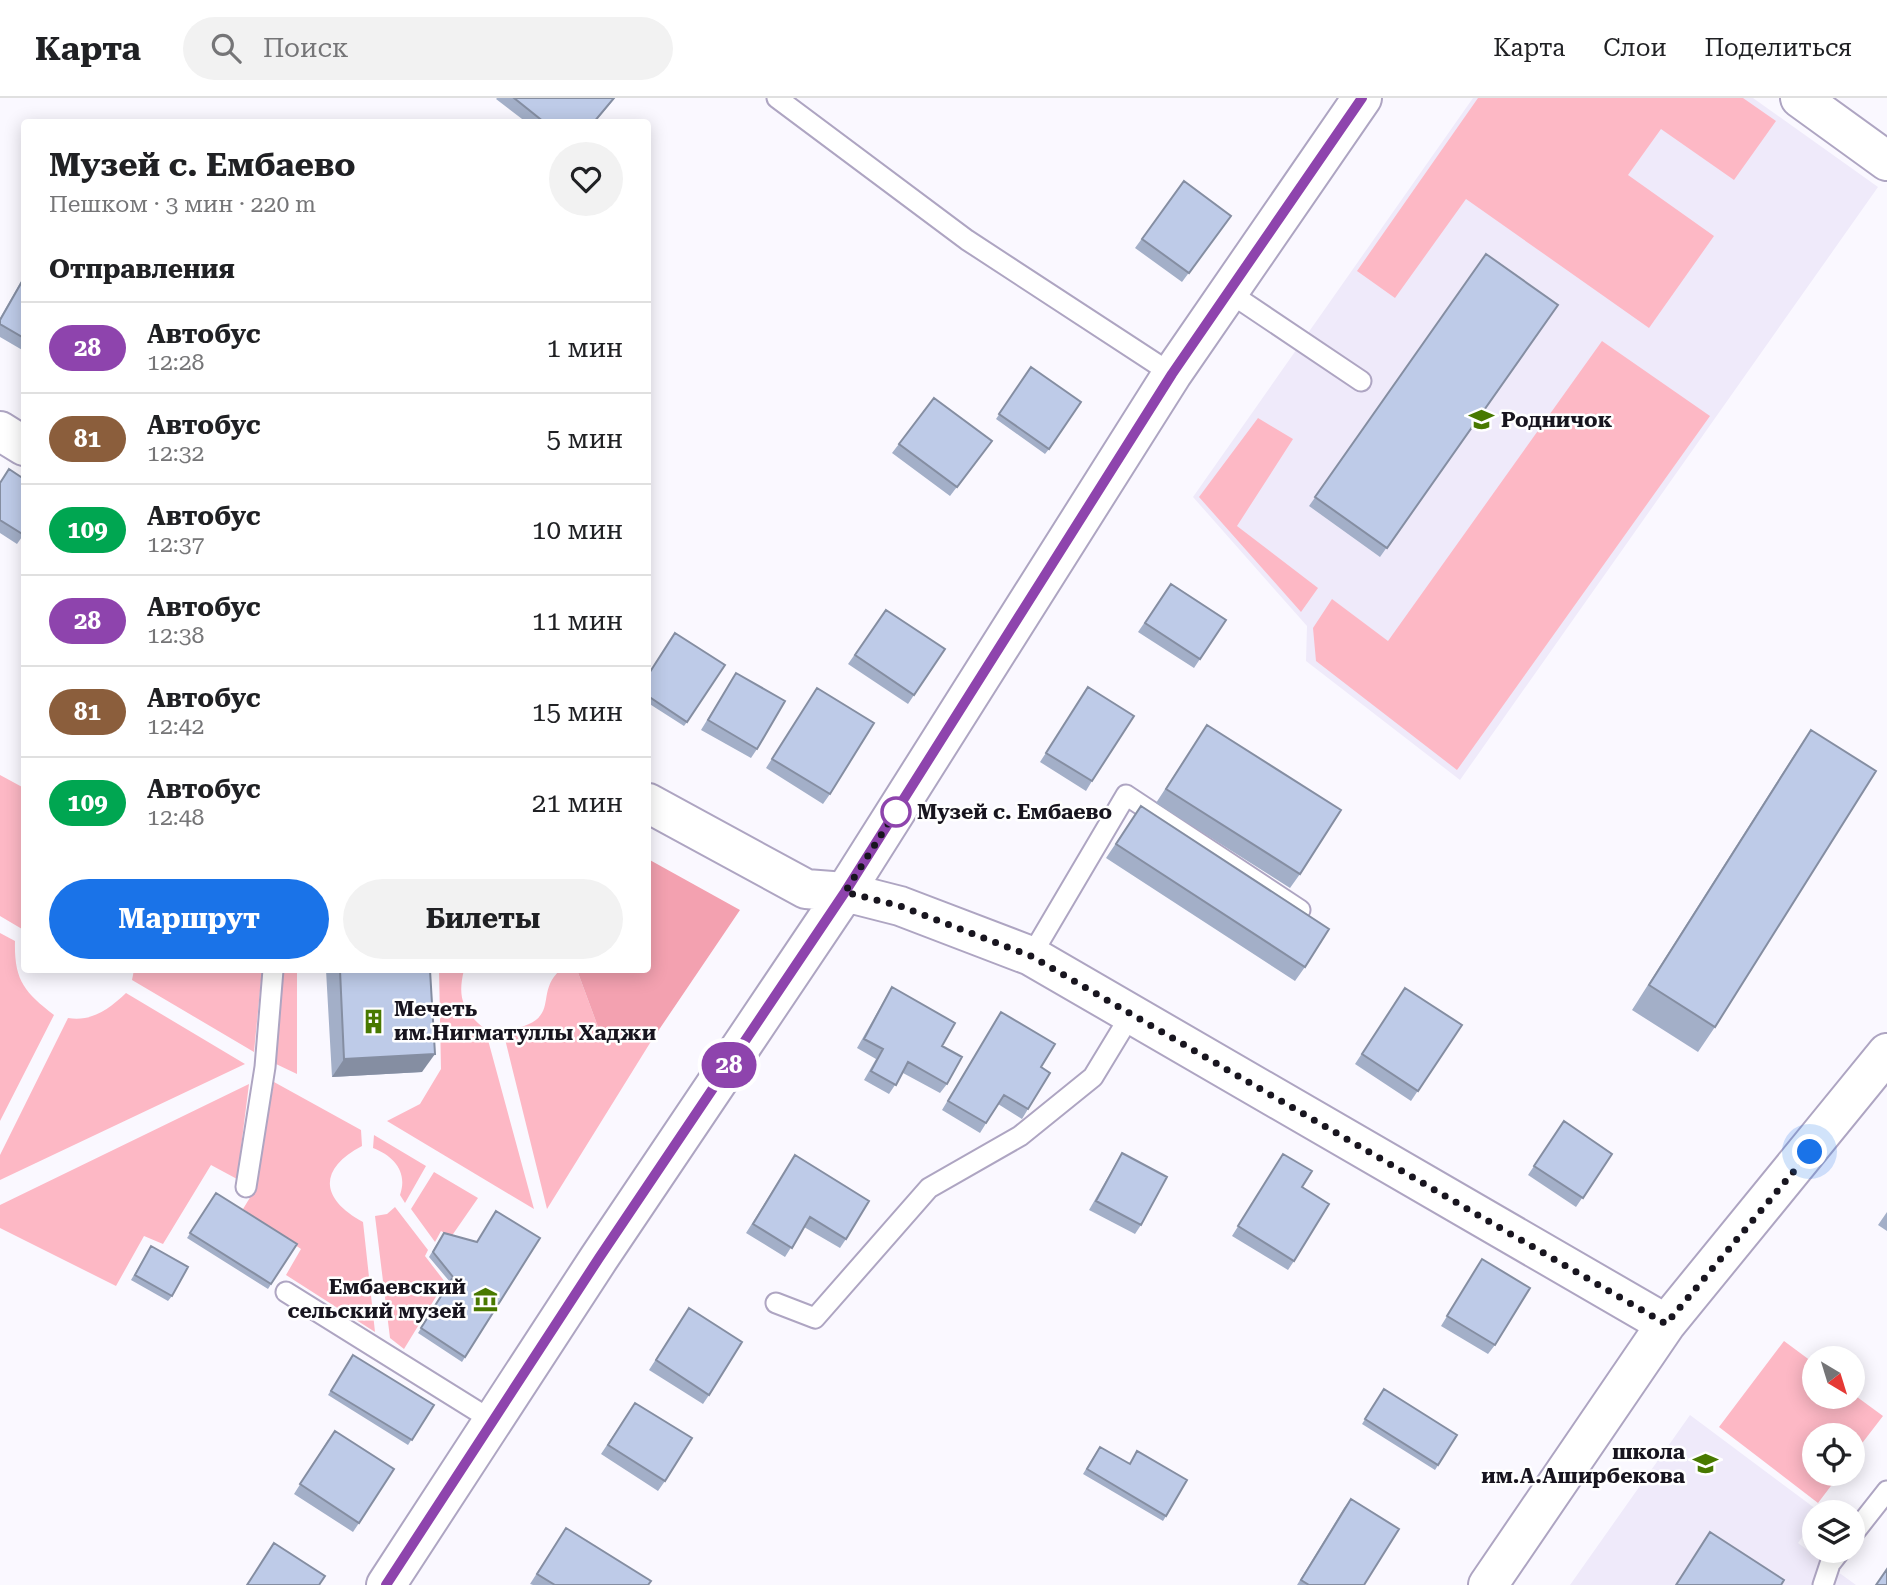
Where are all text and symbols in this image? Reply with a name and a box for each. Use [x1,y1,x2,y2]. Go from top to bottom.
search box [183,17,673,80]
text: Карта [35,29,141,68]
icon: search [207,29,245,67]
text: Поиск [263,33,349,63]
text: Карта [1493,34,1565,62]
text: Слои [1603,34,1666,62]
text: Поделиться [1704,34,1852,62]
button: heart [549,142,623,216]
text: Музей с. Ембаево [49,145,356,184]
text: Пешком · 3 мин · 220 m [49,191,316,218]
text: Отправления [49,254,235,284]
text: Автобус [147,319,261,349]
text: 1 мин [546,333,623,363]
text: 28 [74,334,101,362]
text: 12:28 [147,349,204,376]
school or university icon: Родничок [1467,406,1495,434]
place label: Родничок [1501,408,1613,432]
text: Автобус [147,410,261,440]
text: 5 мин [546,424,623,454]
text: 81 [74,425,101,453]
text: 12:32 [147,440,204,467]
text: Автобус [147,501,261,531]
text: 10 мин [532,515,623,545]
text: 109 [67,516,108,544]
text: 12:37 [147,531,204,558]
text: Автобус [147,592,261,622]
text: 11 мин [532,606,623,636]
text: 28 [74,607,101,635]
text: 12:38 [147,622,204,649]
text: Автобус [147,683,261,713]
text: 15 мин [532,697,623,727]
text: 81 [74,698,101,726]
text: 12:42 [147,713,204,740]
text: Автобус [147,774,261,804]
text: 21 мин [532,788,623,818]
text: 109 [67,789,108,817]
marker: Музей с. Ембаево [881,797,911,827]
place label: Музей с. Ембаево [917,800,1112,824]
text: 12:48 [147,804,204,831]
button: Маршрут [49,879,329,959]
button: Билеты [343,879,623,959]
place label: Мечеть им.Нигматуллы Хаджи [394,997,656,1045]
building icon: Мечеть им.Нигматуллы Хаджи [360,1007,388,1035]
line badge: 28 [698,1042,760,1088]
text: 28 [716,1051,742,1079]
your location [1792,1134,1827,1169]
place label: Ембаевский сельский музей [288,1275,466,1323]
museum icon: Ембаевский сельский музей [472,1285,500,1313]
north arrow [1802,1346,1866,1409]
map controls [1802,1346,1865,1563]
button: locate [1802,1423,1865,1486]
place label: школа им.А.Аширбекова [1481,1440,1686,1488]
school or university icon: школа им.А.Аширбекова [1691,1450,1719,1478]
button: layers [1802,1500,1865,1563]

